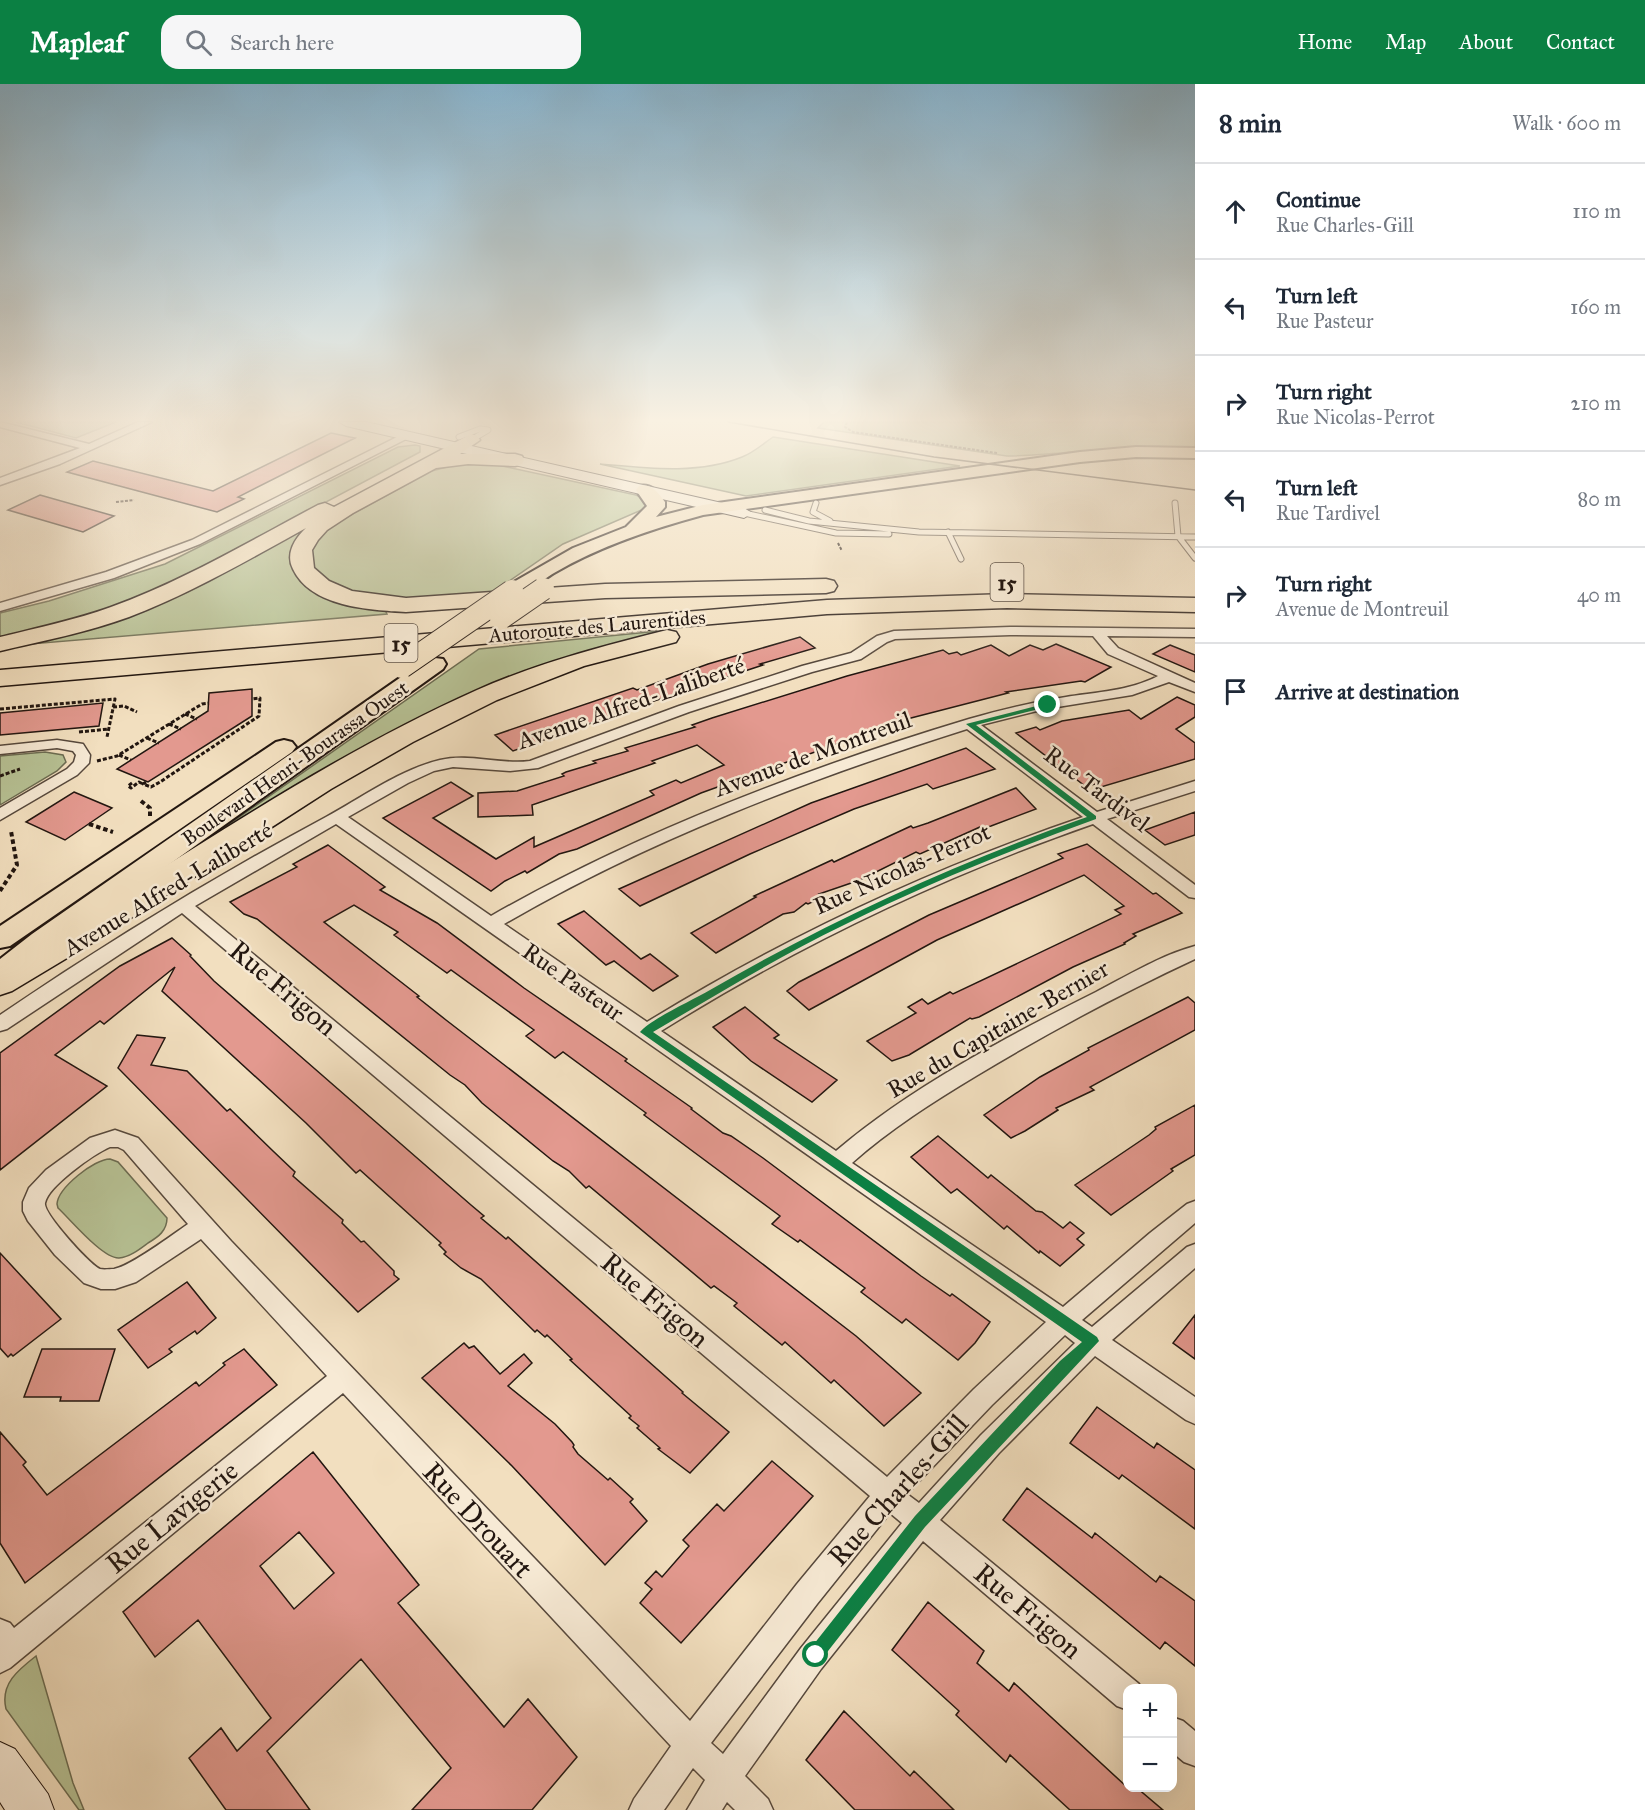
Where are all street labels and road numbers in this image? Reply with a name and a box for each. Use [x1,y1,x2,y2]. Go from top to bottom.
road number: 15 [990,563,1024,601]
street label: Autoroute des Laurentides [487,605,706,648]
road number: 15 [384,624,418,662]
street label: Avenue Alfred-Laliberté [512,650,749,756]
street label: Boulevard Henri-Bourassa Ouest [177,675,413,851]
street label: Avenue de Montreuil [710,704,916,804]
street label: Rue Tardivel [1038,739,1156,839]
street label: Avenue Alfred-Laliberté [57,815,278,964]
street label: Rue Nicolas-Perrot [809,816,996,921]
street label: Rue Frigon [222,933,344,1043]
street label: Rue Pasteur [516,936,630,1028]
street label: Rue du Capitaine-Bernier [882,953,1114,1105]
street label: Rue Frigon [594,1245,716,1355]
street label: Rue Charles-Gill [820,1406,976,1573]
street label: Rue Lavigerie [99,1453,245,1581]
street label: Rue Drouart [415,1455,541,1585]
street label: Rue Frigon [967,1556,1089,1666]

